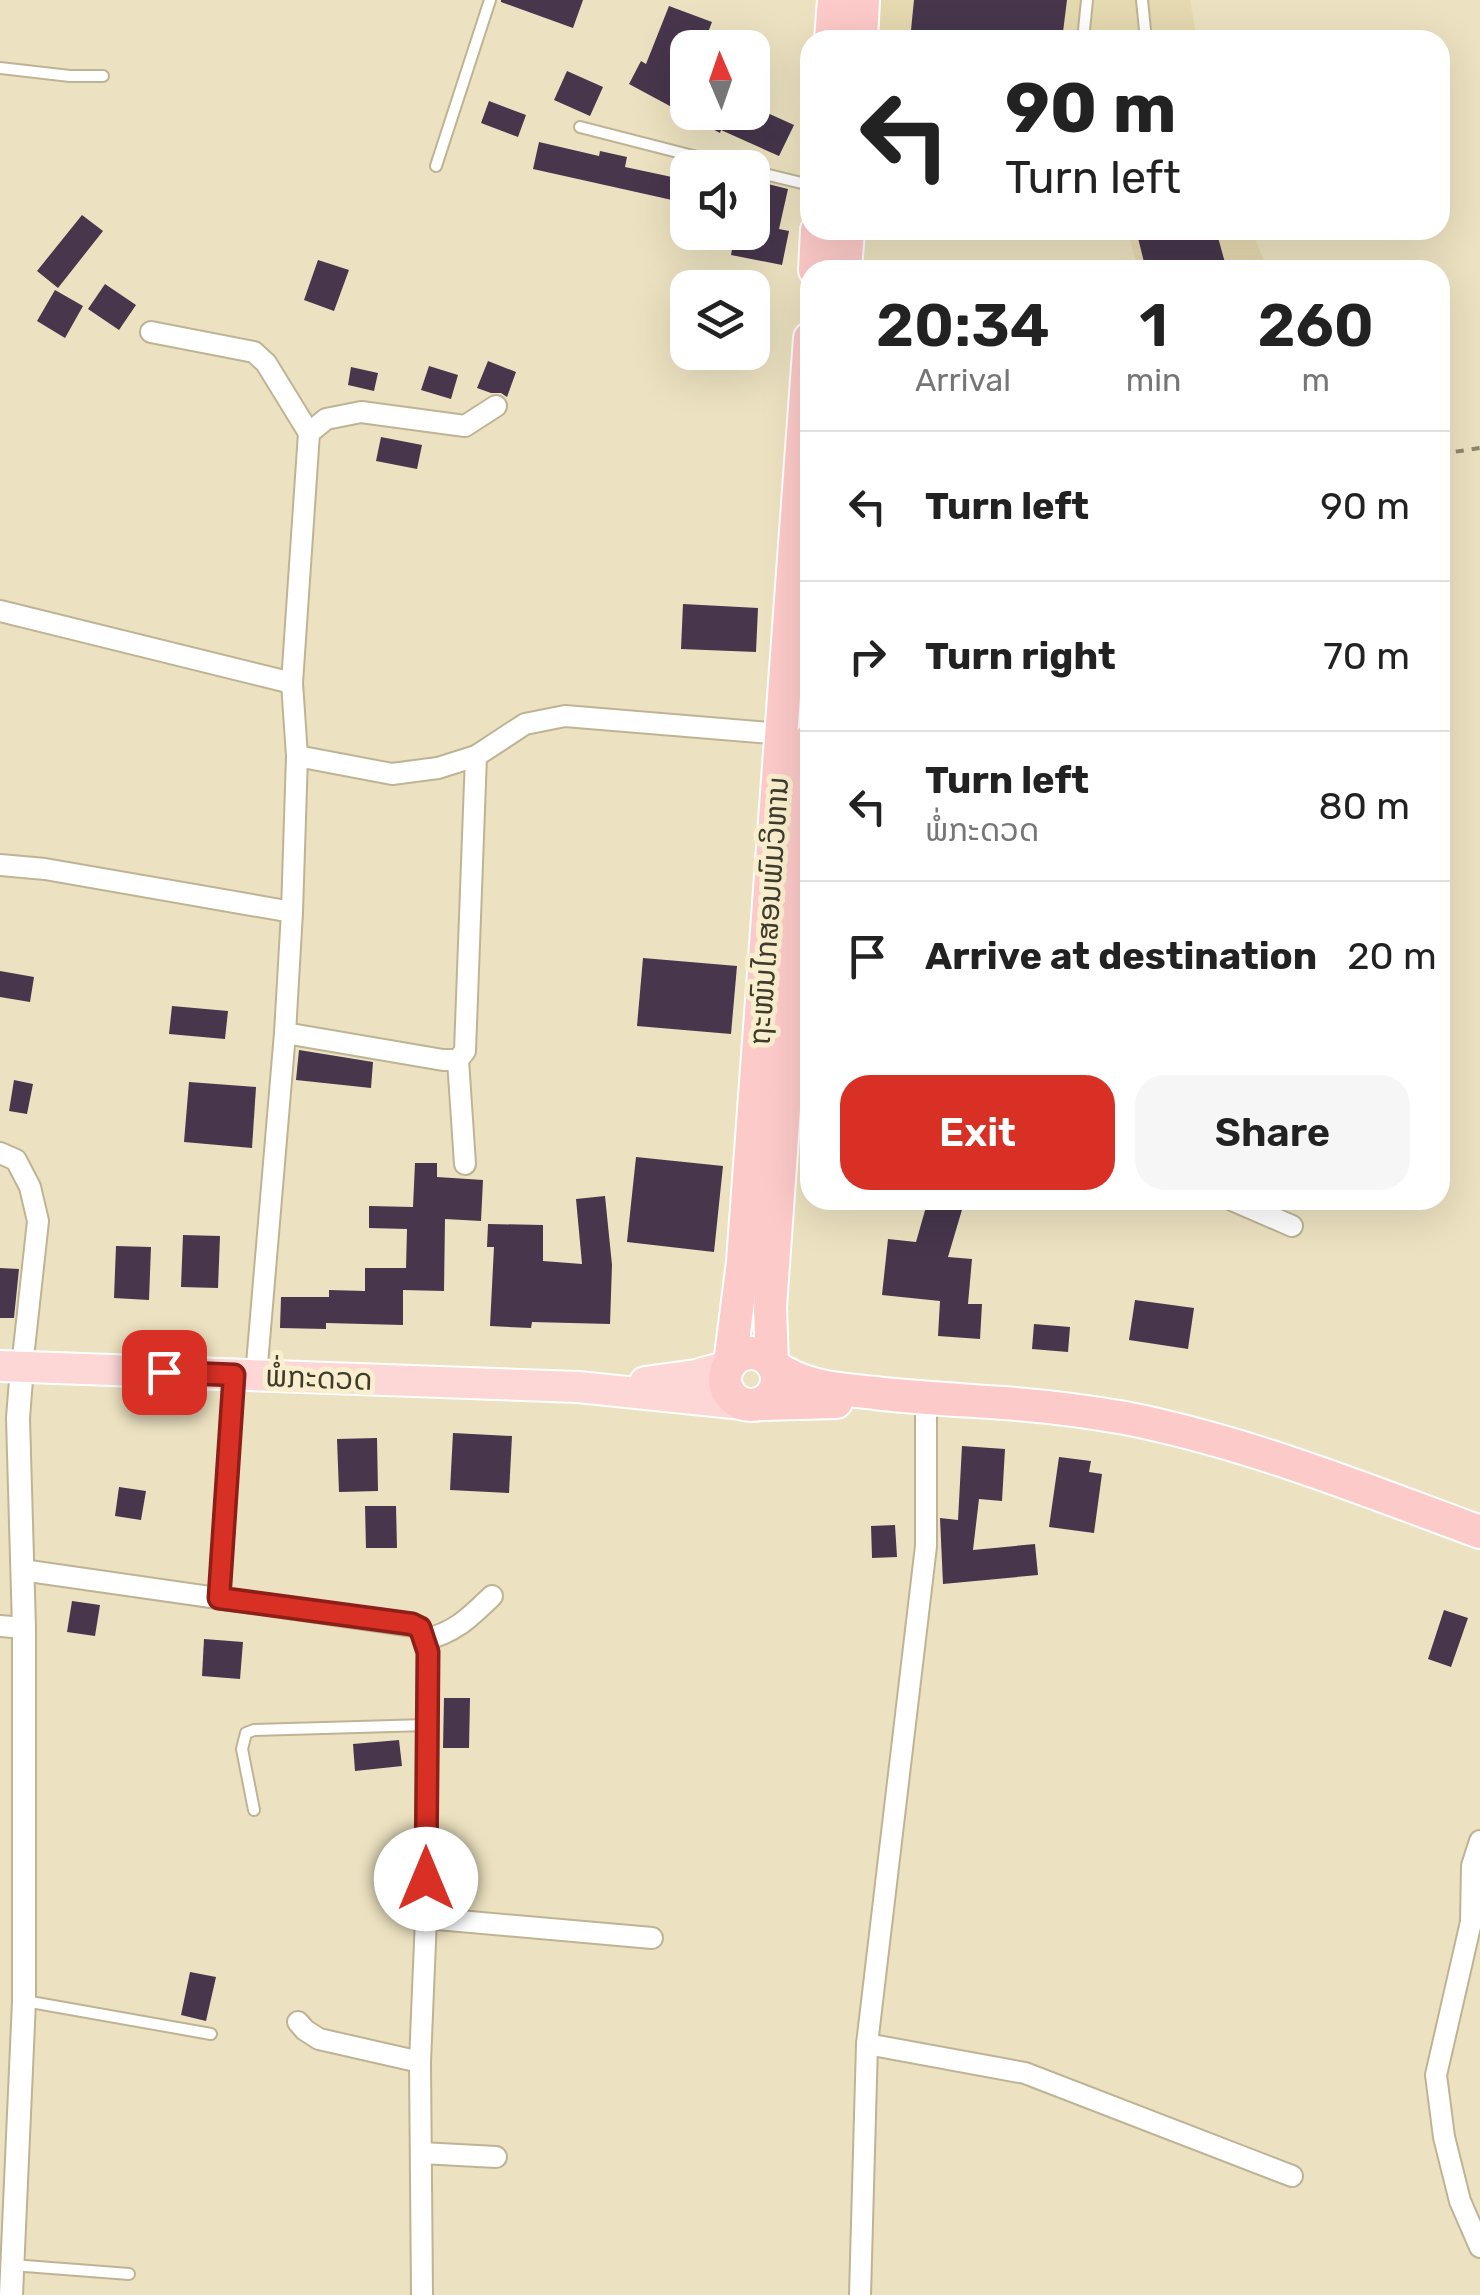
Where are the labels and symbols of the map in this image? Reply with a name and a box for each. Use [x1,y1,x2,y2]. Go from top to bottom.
north arrow [670,30,770,130]
street label: ຖະໜົນໄກສອນພົມວິຫານ [742,775,796,1047]
pin [122,1330,207,1415]
street label: ພໍ່ກະດວດ [265,1354,373,1398]
position arrow [374,1827,478,1931]

